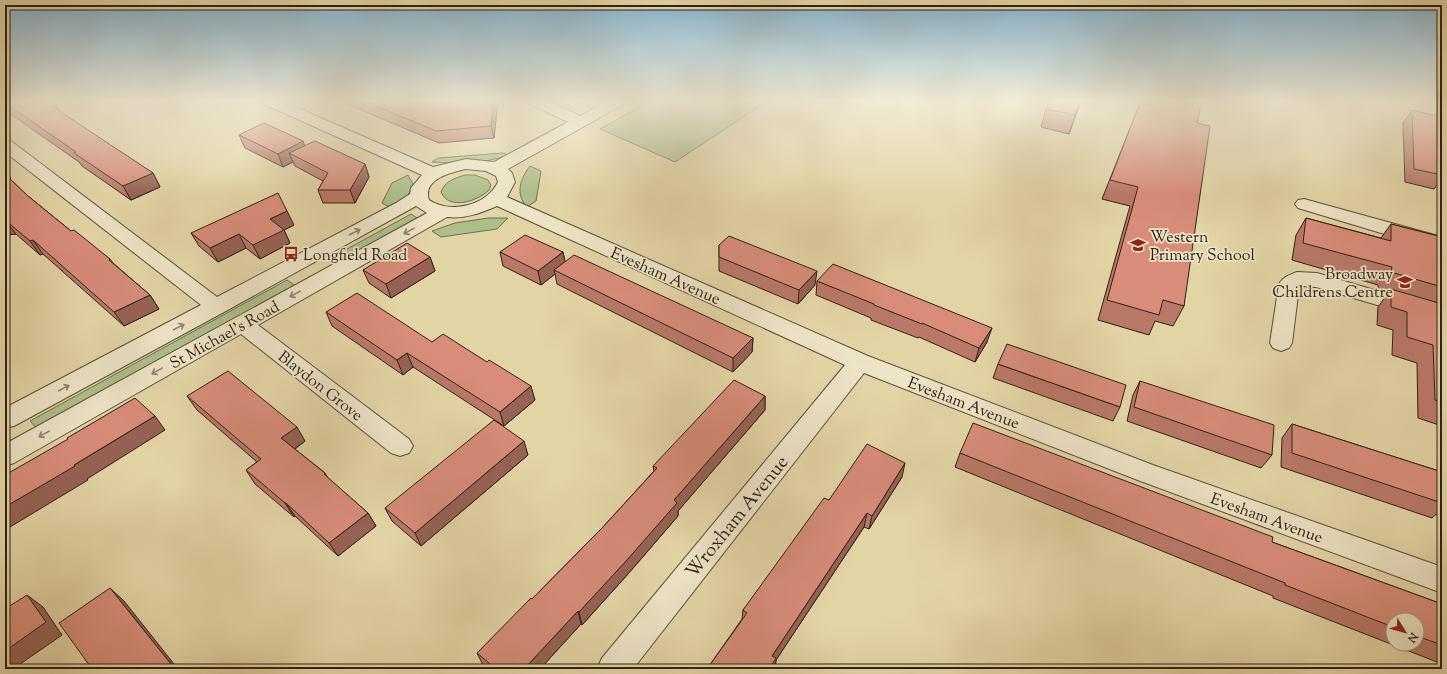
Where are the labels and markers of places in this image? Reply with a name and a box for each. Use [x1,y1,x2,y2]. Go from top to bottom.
place label: Western Primary School [1150,227,1255,268]
school or university icon: Western Primary School [1129,236,1147,254]
bus stop icon: Longfield Road [282,245,300,263]
place label: Longfield Road [303,245,407,268]
place label: Broadway Childrens Centre [1272,264,1393,305]
school or university icon: Broadway Childrens Centre [1396,273,1414,291]

